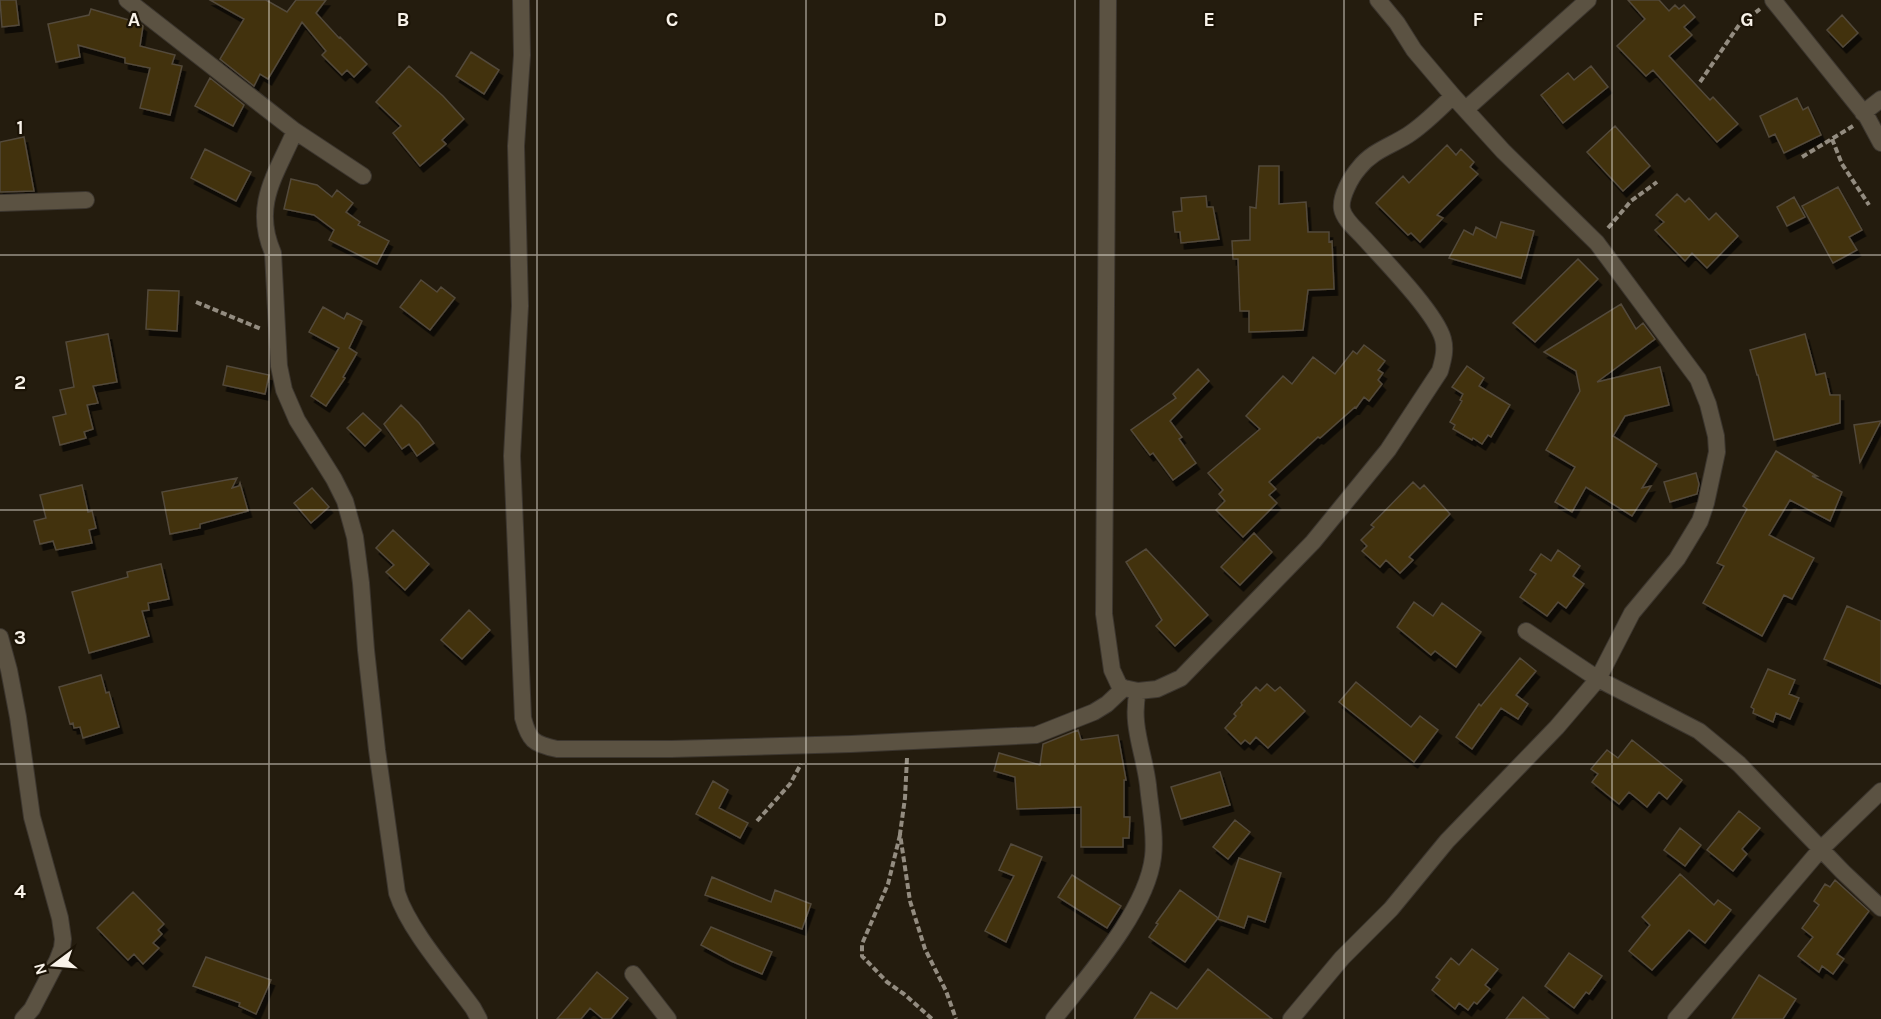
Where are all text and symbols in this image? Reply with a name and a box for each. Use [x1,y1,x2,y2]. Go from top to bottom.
text: A [128,8,141,31]
text: B [397,8,409,31]
text: C [666,8,678,31]
text: D [933,8,947,31]
text: E [1203,8,1215,31]
text: F [1473,8,1484,31]
text: G [1740,8,1754,31]
text: 1 [16,116,24,139]
text: 2 [14,371,26,394]
text: 3 [14,626,26,649]
text: 4 [14,880,26,903]
north arrow [24,935,84,995]
text: N [29,961,51,977]

